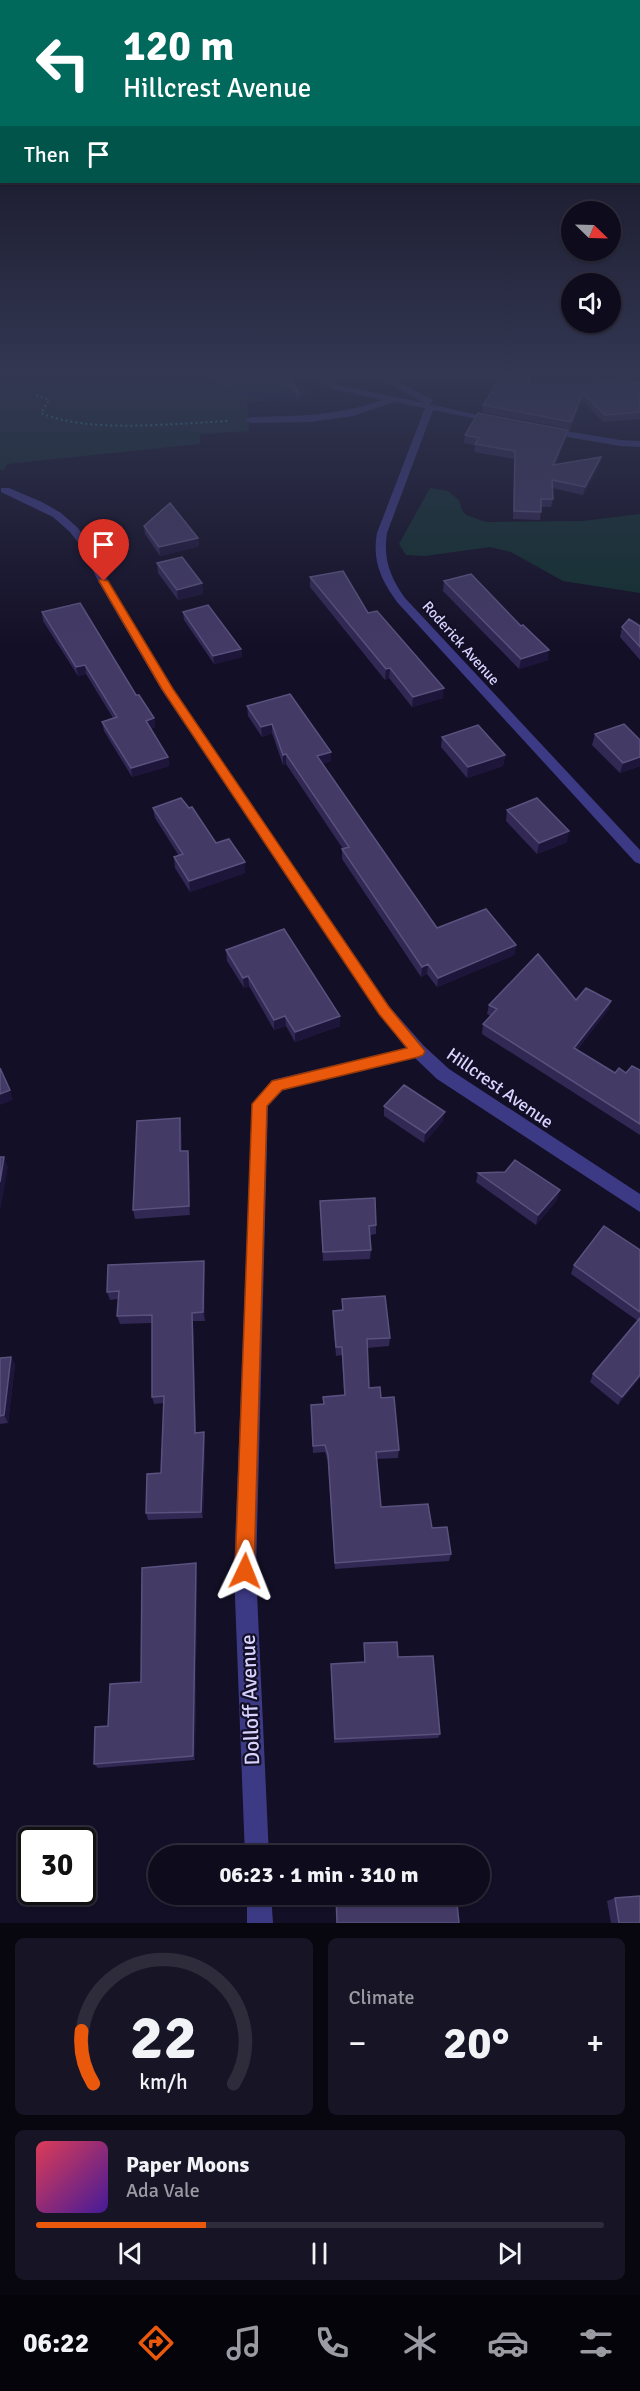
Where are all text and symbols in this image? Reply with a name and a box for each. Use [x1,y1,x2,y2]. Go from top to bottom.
text: 120 m [123,21,234,72]
icon: left [24,24,102,102]
text: Hillcrest Avenue [123,72,311,105]
icon: arrive [82,138,115,171]
text: Then [24,141,70,168]
north arrow [561,201,621,261]
map controls [561,201,621,333]
button: sound [561,273,621,333]
pin [78,519,129,581]
icon: arrive [87,528,120,561]
street label: Roderick Avenue [419,597,503,689]
street label: Hillcrest Avenue [442,1043,558,1133]
position arrow [213,1539,277,1603]
street label: Dolloff Avenue [235,1634,265,1766]
speed limit sign: 30 [18,1827,96,1905]
text: 06:23 · 1 min · 310 m [219,1861,419,1888]
text: Climate [349,1985,414,2010]
text: 22 [130,1999,197,2076]
text: 20° [443,2016,510,2071]
text: − [349,2023,366,2064]
text: + [586,2023,604,2064]
text: km/h [139,2069,188,2095]
text: Paper Moons [126,2151,249,2178]
text: Ada Vale [126,2178,200,2203]
icon: previous [114,2237,147,2270]
icon: pause [303,2237,336,2270]
icon: next [493,2237,526,2270]
icon: directions [135,2322,177,2364]
icon: music [223,2322,265,2364]
icon: phone [311,2322,353,2364]
icon: climate [399,2322,441,2364]
icon: car [487,2322,529,2364]
icon: filters [575,2322,617,2364]
text: 06:22 [23,2327,89,2360]

